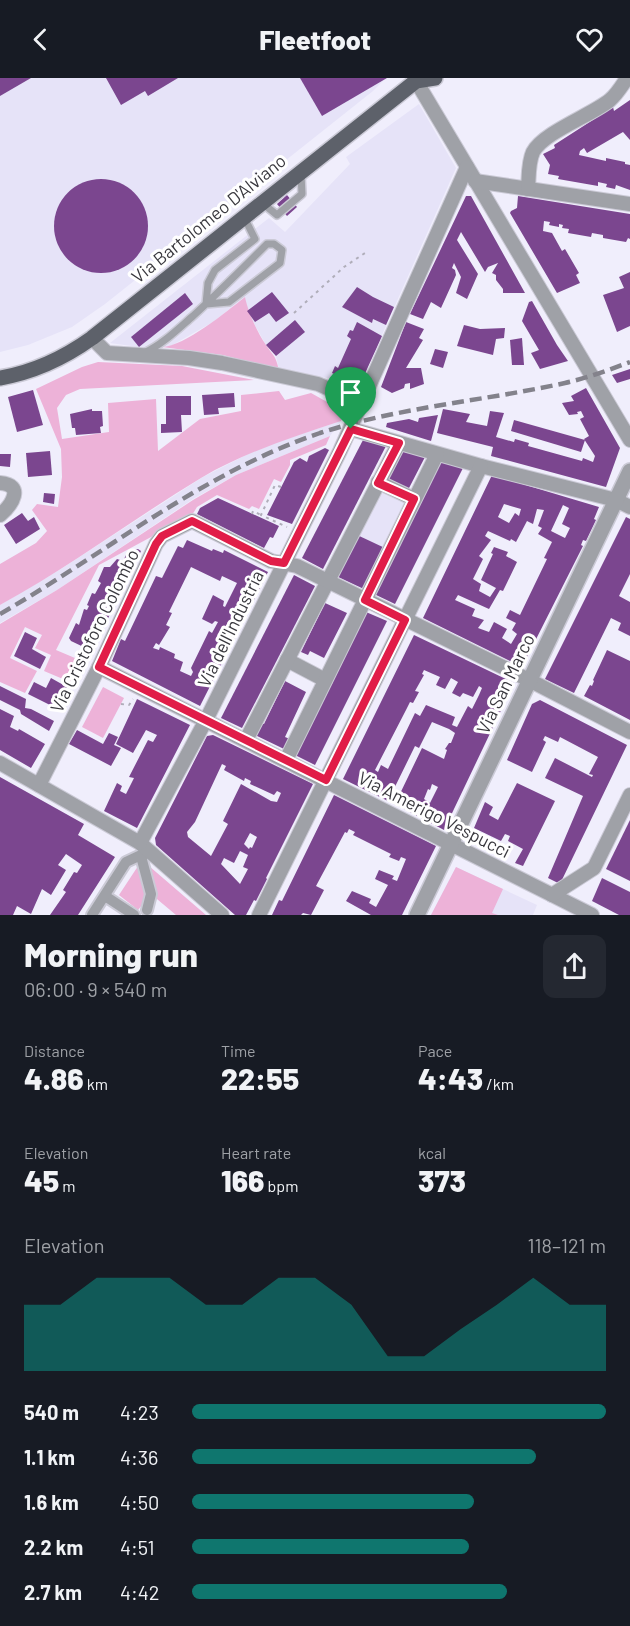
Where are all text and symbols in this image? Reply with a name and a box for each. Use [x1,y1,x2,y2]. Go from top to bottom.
icon: back [24,23,57,56]
text: Fleetfoot [259,23,371,55]
icon: heart [573,23,606,56]
street label: Via Bartolomeo D'Alviano [127,149,290,287]
pin [325,367,376,429]
icon: arrive [334,376,367,409]
street label: Via Cristoforo Colombo [45,545,143,716]
street label: Via dell'Industria [192,567,268,691]
street label: Via San Marco [471,630,539,737]
street label: Via Amerigo Vespucci [355,766,514,862]
text: Morning run [24,934,198,974]
button: share [543,935,606,998]
text: 06:00 · 9 × 540 m [24,977,167,1001]
text: Distance [24,1041,85,1060]
text: Time [221,1041,256,1060]
text: Pace [418,1041,452,1060]
text: 4.86 [24,1060,84,1096]
text: 22:55 [221,1060,299,1096]
text: 4:43 [418,1060,483,1096]
text: km [84,1074,108,1093]
text: /km [483,1074,514,1093]
text: Elevation [24,1143,88,1162]
text: Heart rate [221,1143,291,1162]
text: kcal [418,1143,446,1162]
text: 45 [24,1162,59,1198]
text: 166 [221,1162,264,1198]
text: 373 [418,1162,466,1198]
text: m [59,1176,76,1195]
text: bpm [264,1176,298,1195]
text: Elevation [24,1233,105,1257]
text: 118–121 m [528,1233,606,1257]
text: 540 m [24,1400,79,1424]
text: 4:23 [120,1400,159,1424]
text: 1.1 km [24,1445,75,1469]
text: 4:36 [120,1445,158,1469]
text: 1.6 km [24,1490,79,1514]
text: 4:50 [120,1490,159,1514]
text: 2.2 km [24,1535,83,1559]
text: 4:51 [120,1535,155,1559]
text: 2.7 km [24,1580,82,1604]
text: 4:42 [120,1580,160,1604]

